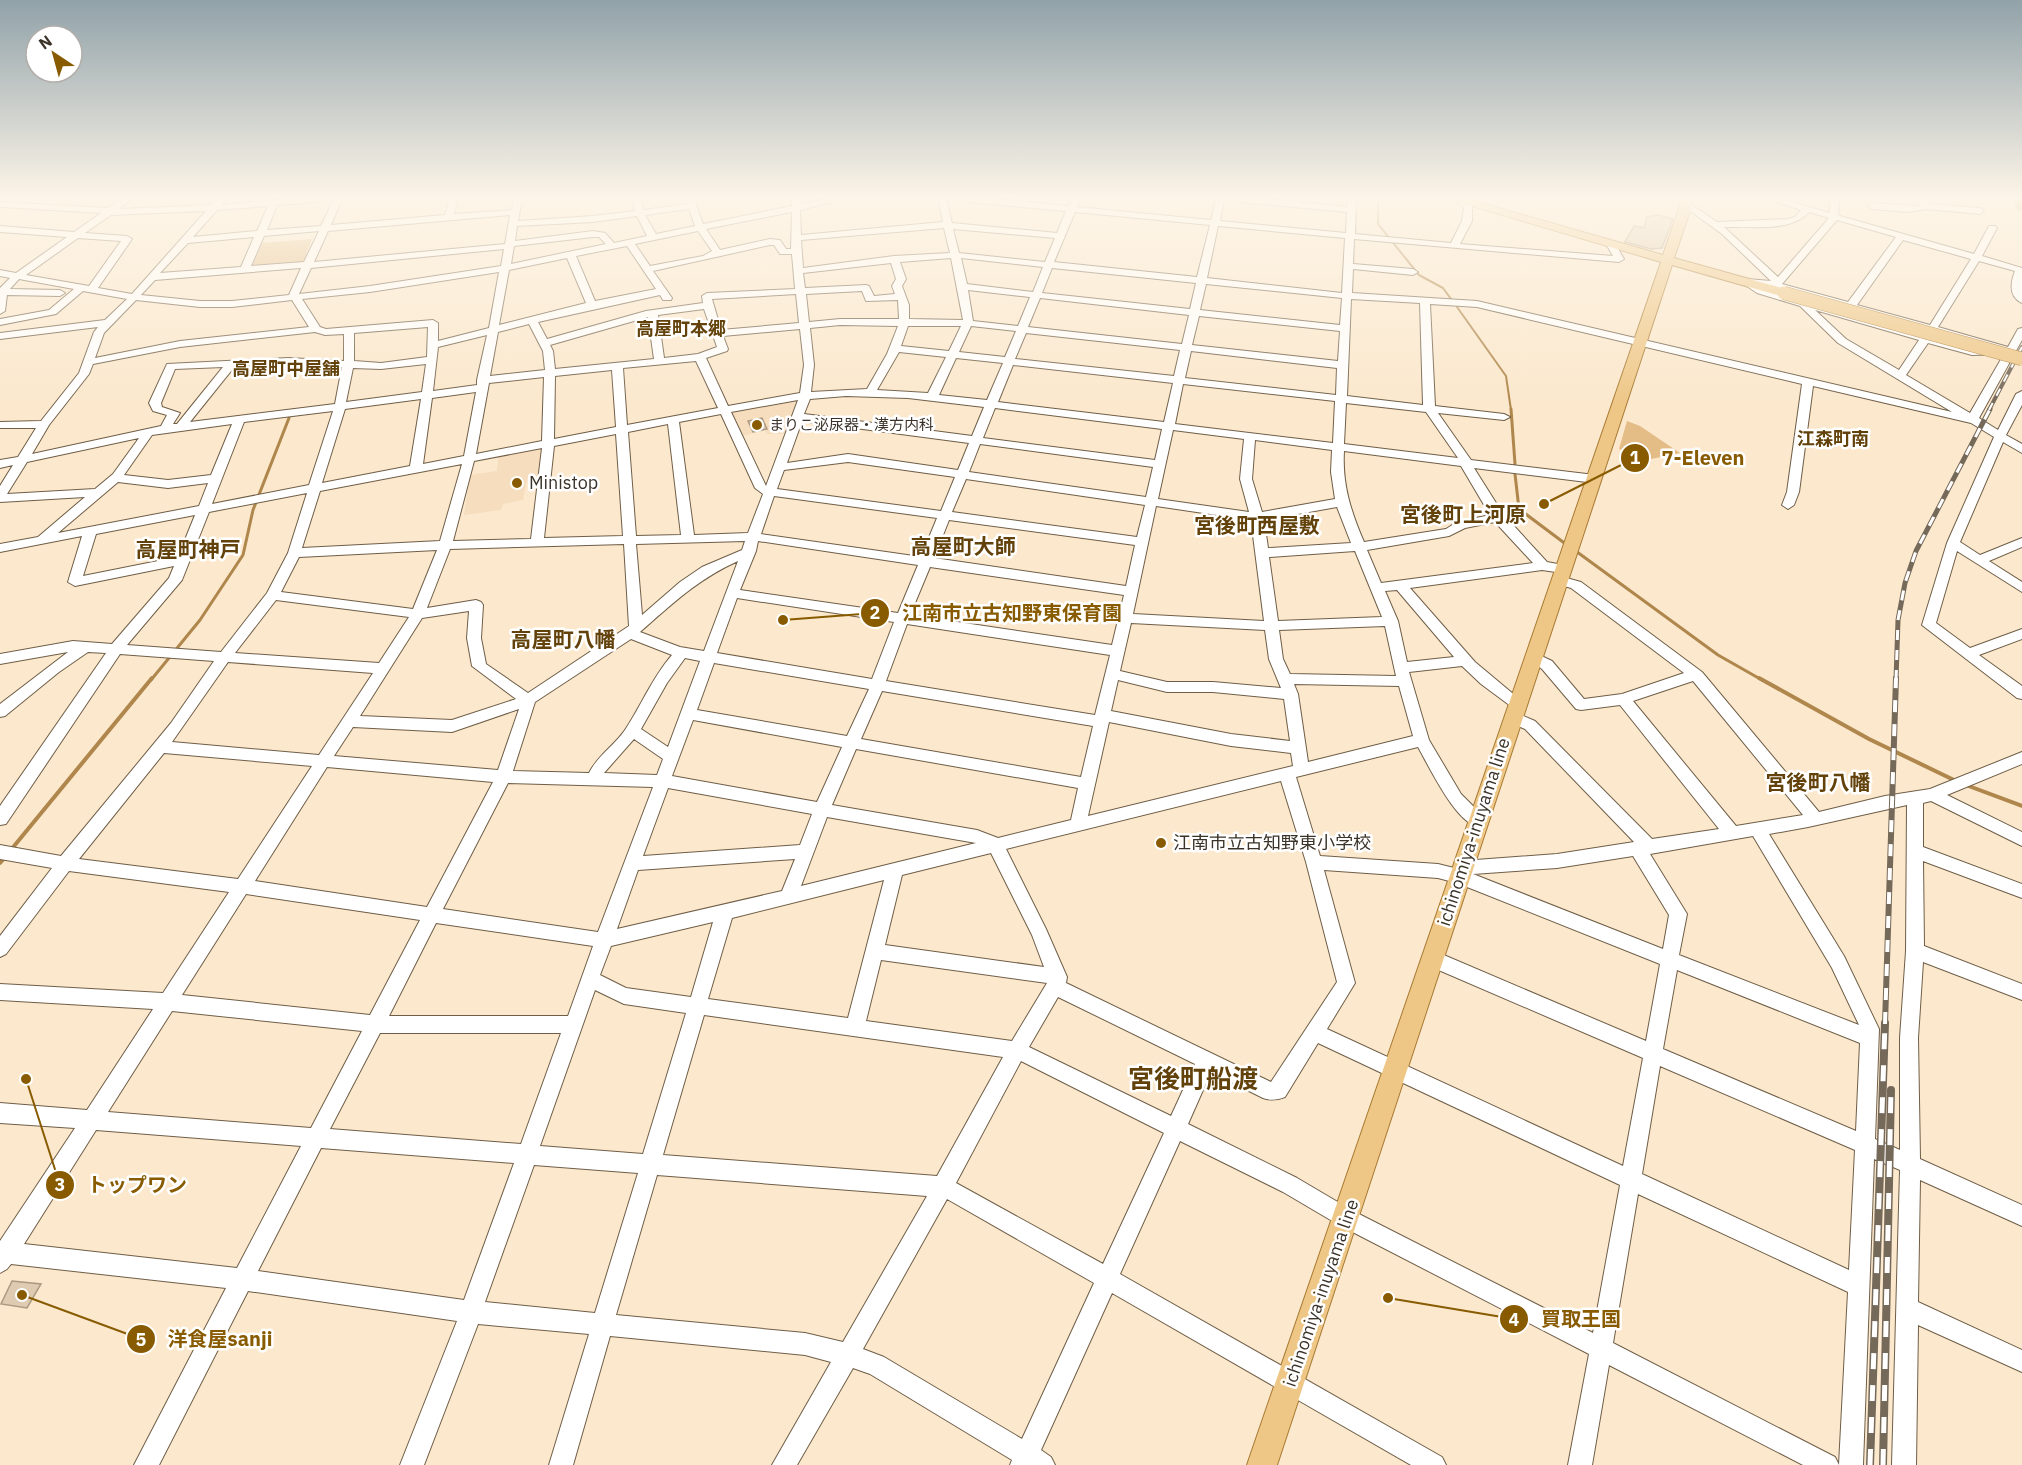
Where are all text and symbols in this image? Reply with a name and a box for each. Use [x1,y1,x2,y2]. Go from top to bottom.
north arrow [24,24,84,84]
text: N [35,30,56,53]
district label: 高屋町本郷 [636,317,726,340]
district label: 高屋町中屋舗 [232,357,340,380]
place label: まりこ泌尿器・漢方内科 [769,415,934,434]
marker: まりこ泌尿器・漢方内科 [750,418,764,432]
district label: 江森町南 [1797,427,1869,450]
callout: 7-Eleven [1620,439,1757,477]
text: 7-Eleven [1661,444,1745,471]
text: 1 [1630,446,1641,469]
place label: Ministop [529,471,598,494]
marker: Ministop [510,476,524,490]
district label: 宮後町上河原 [1400,500,1526,528]
district label: 宮後町西屋敷 [1194,511,1320,539]
district label: 高屋町大師 [911,532,1016,560]
district label: 高屋町神戸 [136,535,241,563]
callout: 江南市立古知野東保育園 [860,594,1134,632]
text: 江南市立古知野東保育園 [902,599,1122,626]
text: 2 [870,601,880,624]
district label: 高屋町八幡 [511,625,616,653]
street label: ichinomiya-inuyama line [1432,735,1515,929]
district label: 宮後町八幡 [1766,768,1871,796]
place label: 江南市立古知野東小学校 [1173,831,1371,854]
marker: 江南市立古知野東小学校 [1154,836,1168,850]
district label: 宮後町船渡 [1128,1061,1258,1095]
callout: トップワン [45,1166,199,1204]
text: トップワン [87,1171,187,1198]
text: 3 [55,1173,65,1196]
street label: ichinomiya-inuyama line [1278,1196,1363,1390]
callout: 買取王国 [1499,1300,1633,1338]
text: 買取王国 [1541,1305,1621,1332]
text: 4 [1509,1308,1520,1331]
callout: 洋食屋sanji [126,1320,285,1358]
text: 洋食屋sanji [168,1325,272,1352]
text: 5 [136,1328,147,1351]

